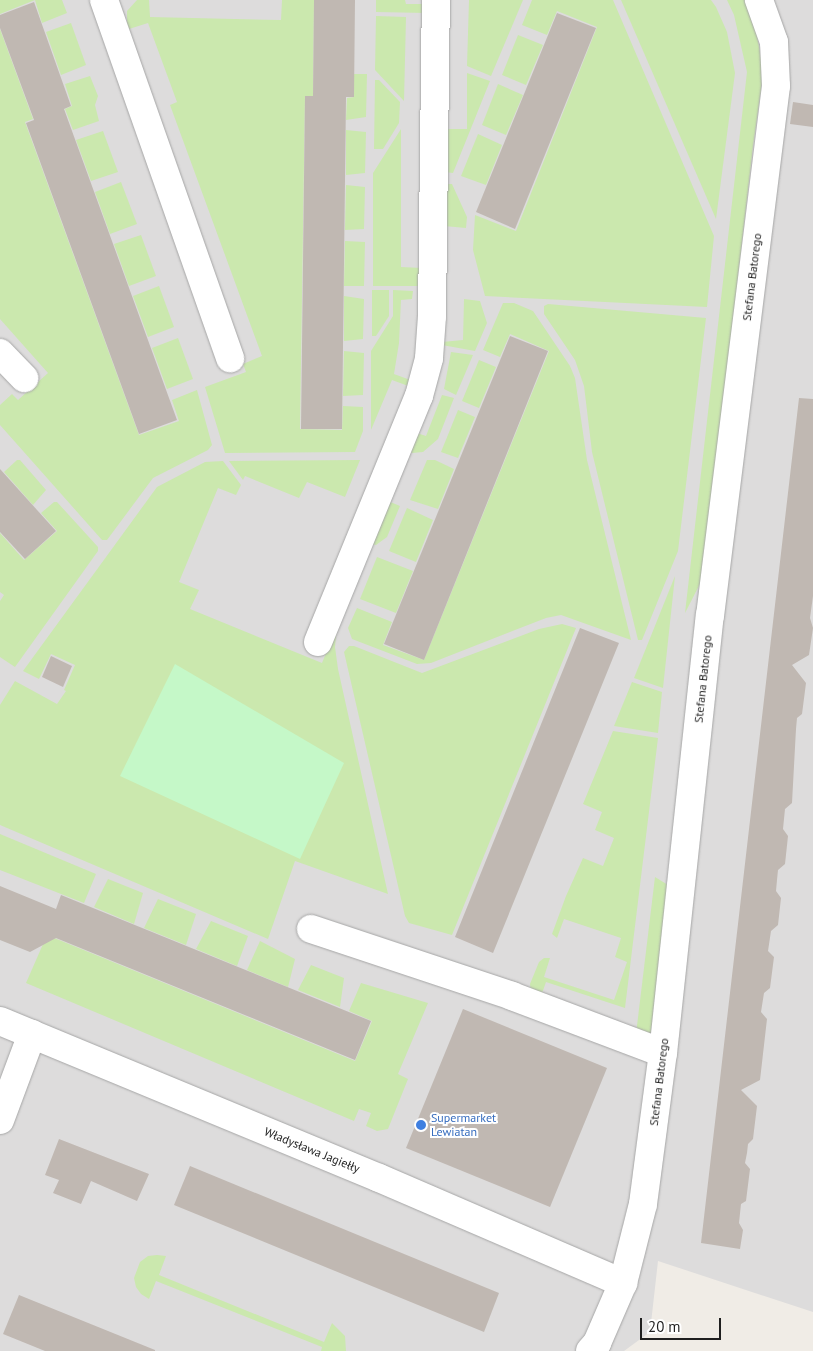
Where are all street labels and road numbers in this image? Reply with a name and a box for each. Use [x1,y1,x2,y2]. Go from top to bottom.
street label: Stefana Batorego [739,232,765,322]
street label: Stefana Batorego [691,634,715,724]
street label: Stefana Batorego [646,1037,672,1127]
street label: Władysława Jagiełły [262,1124,362,1176]

